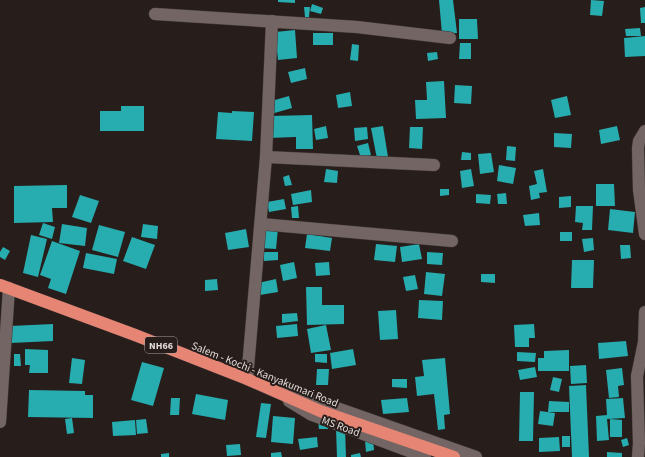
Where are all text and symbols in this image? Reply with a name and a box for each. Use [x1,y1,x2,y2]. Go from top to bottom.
road number: NH66 [145,337,177,353]
street label: Salem - Kochi - Kanyakumari Road [189,338,340,411]
street label: MS Road [320,413,362,440]

